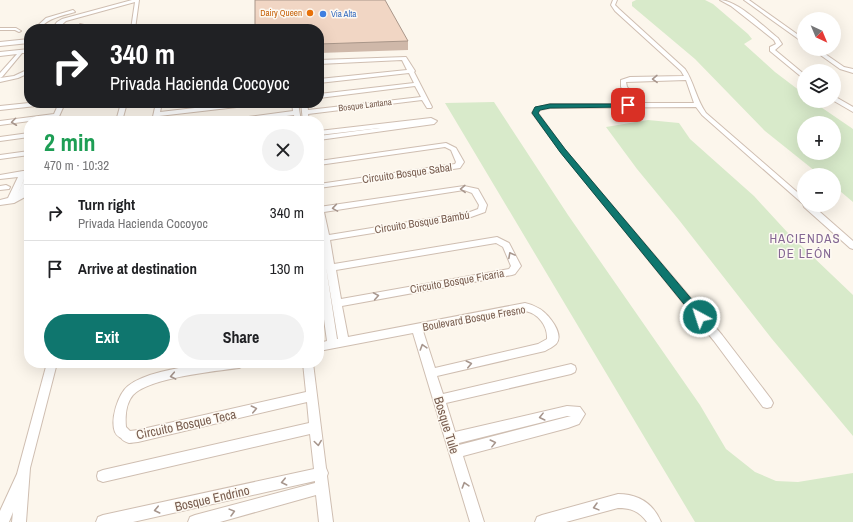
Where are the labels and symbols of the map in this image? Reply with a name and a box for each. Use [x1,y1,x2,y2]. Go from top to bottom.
place label: Dairy Queen [260,7,302,19]
marker: Dairy Queen [305,8,315,18]
place label: Via Alta [331,8,356,20]
marker: Via Alta [318,9,328,19]
north arrow [797,12,841,56]
one-way arrow [652,75,658,83]
pin [611,88,645,122]
street label: Bosque Lantana [338,96,392,114]
one-way arrow [11,117,17,126]
street label: Circuito Bosque Sabal [361,160,453,186]
one-way arrow [460,184,466,193]
one-way arrow [332,203,338,212]
street label: Circuito Bosque Bambú [374,208,470,236]
district label: HACIENDAS DE LEÓN [769,230,841,262]
one-way arrow [508,252,516,259]
street label: Circuito Bosque Ficaria [409,266,505,296]
one-way arrow [372,292,379,301]
position arrow [679,296,721,338]
street label: Boulevard Bosque Fresno [421,302,527,334]
one-way arrow [419,344,428,351]
one-way arrow [465,361,472,369]
one-way arrow [170,371,176,379]
street label: Bosque Tule [430,395,463,456]
street label: Circuito Bosque Teca [135,406,238,443]
one-way arrow [251,406,257,414]
one-way arrow [539,412,545,420]
one-way arrow [490,439,496,447]
one-way arrow [313,440,322,447]
one-way arrow [280,477,287,485]
one-way arrow [461,481,470,488]
street label: Bosque Endrino [173,482,251,515]
one-way arrow [592,502,599,511]
one-way arrow [154,506,160,514]
one-way arrow [229,508,236,517]

